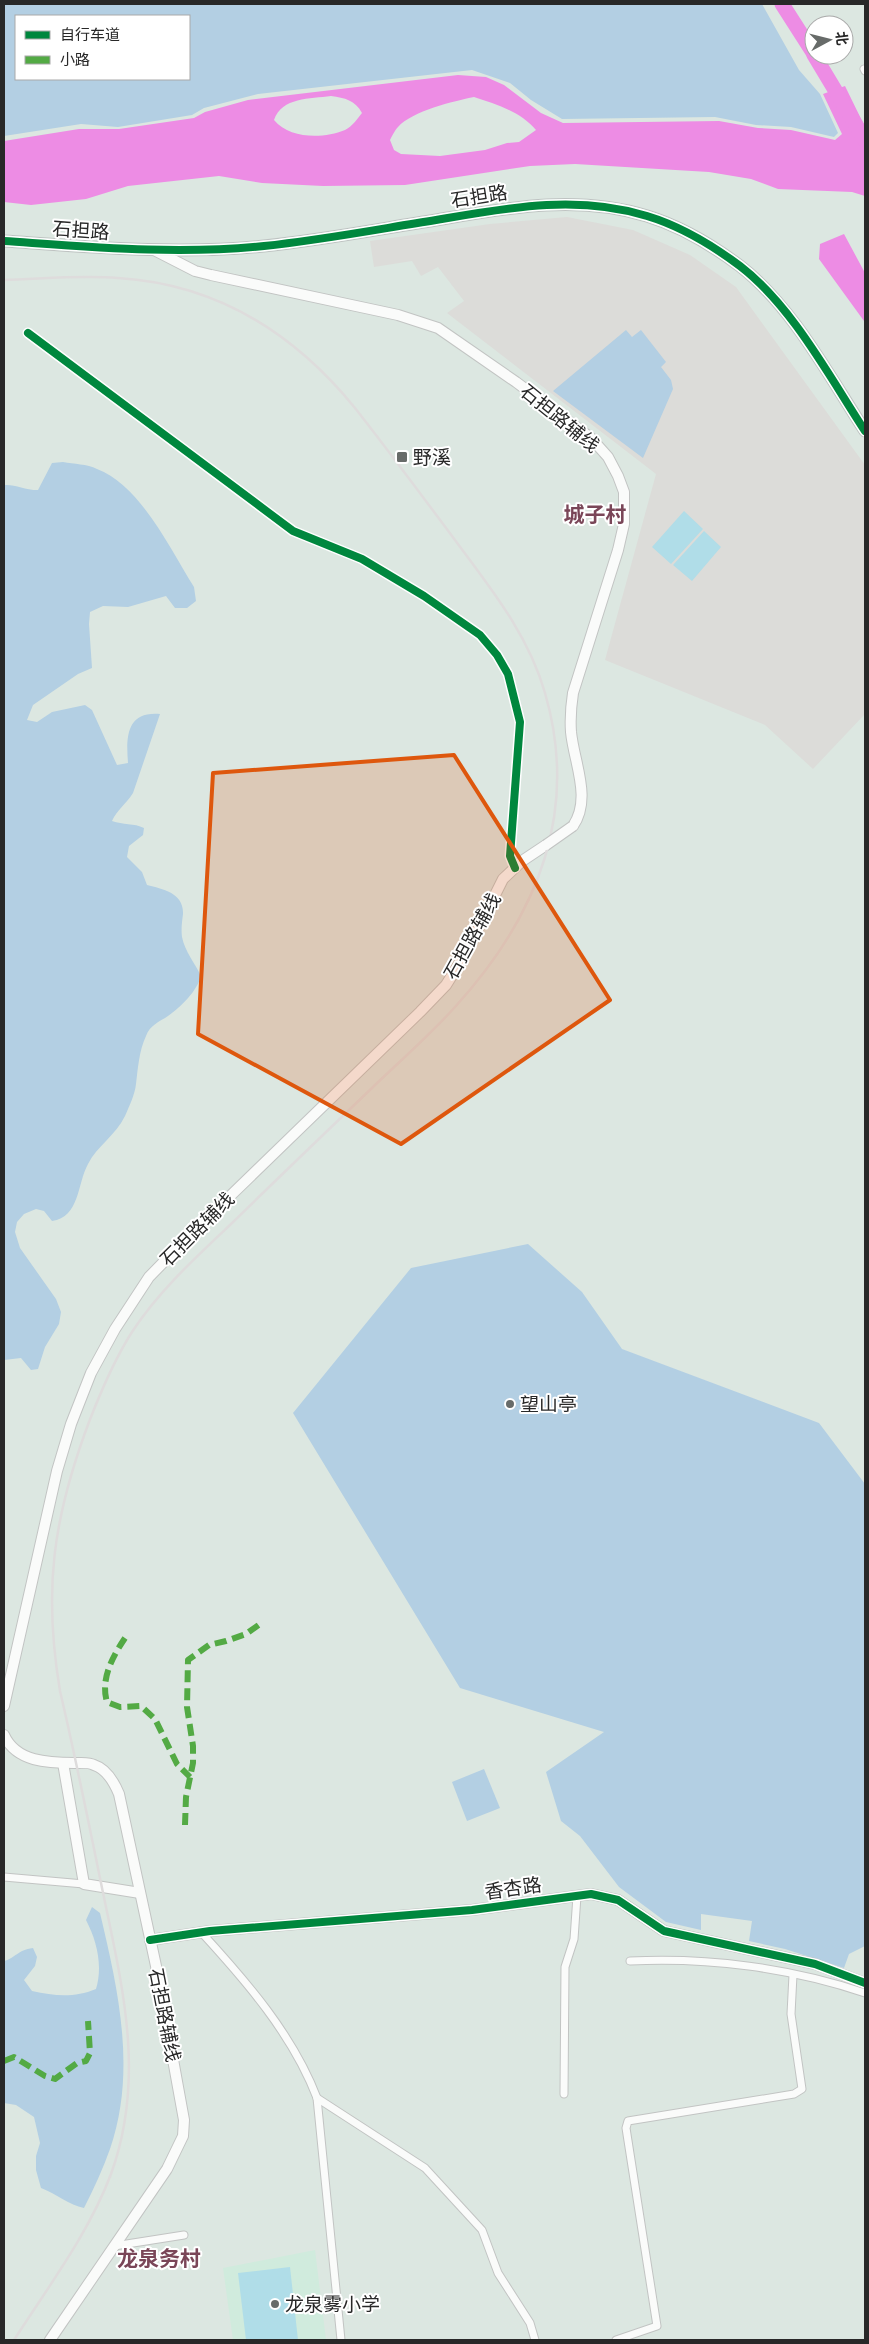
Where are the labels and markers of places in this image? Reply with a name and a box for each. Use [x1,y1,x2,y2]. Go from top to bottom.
place label: 野溪 [413,447,451,468]
marker: 野溪 [395,450,409,464]
place label: 望山亭 [520,1395,577,1415]
marker: 望山亭 [504,1398,516,1410]
place label: 龙泉雾小学 [285,2294,380,2315]
marker: 龙泉雾小学 [269,2298,281,2310]

